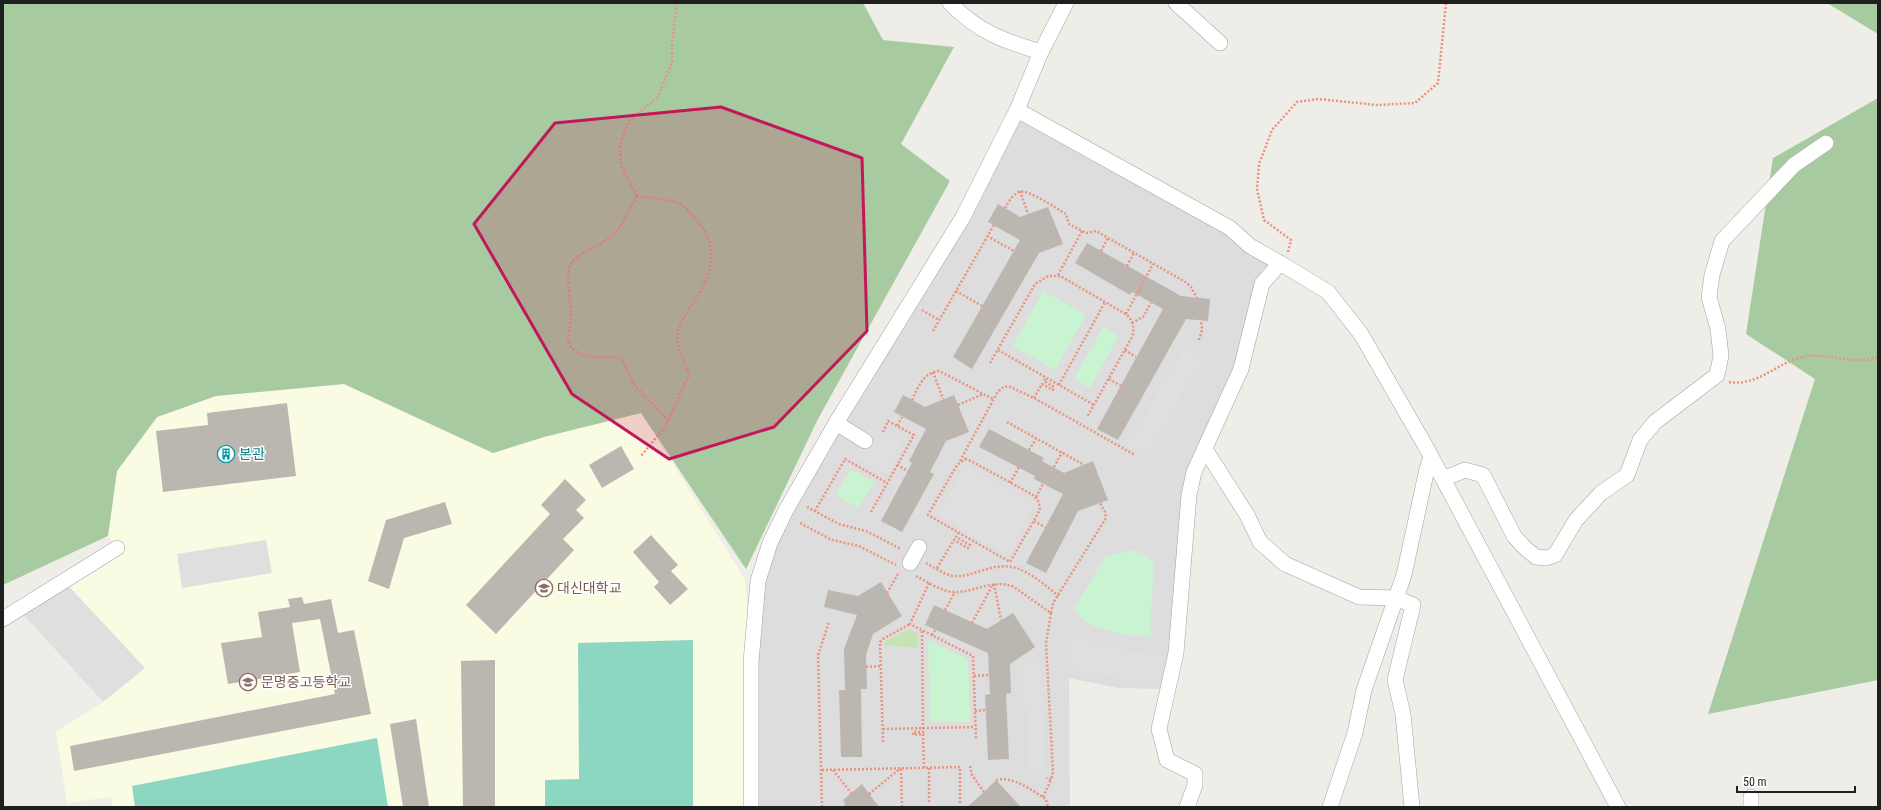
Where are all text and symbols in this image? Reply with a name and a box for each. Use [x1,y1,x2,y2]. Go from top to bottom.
building icon: 본관 [216,444,236,464]
place label: 본관 [239,446,265,462]
school or university icon: 대신대학교 [534,578,554,598]
place label: 대신대학교 [557,580,622,596]
school or university icon: 문명중고등학교 [238,672,258,692]
place label: 문명중고등학교 [261,674,351,690]
scale bar [1737,768,1855,794]
text: 50 m [1743,775,1767,789]

